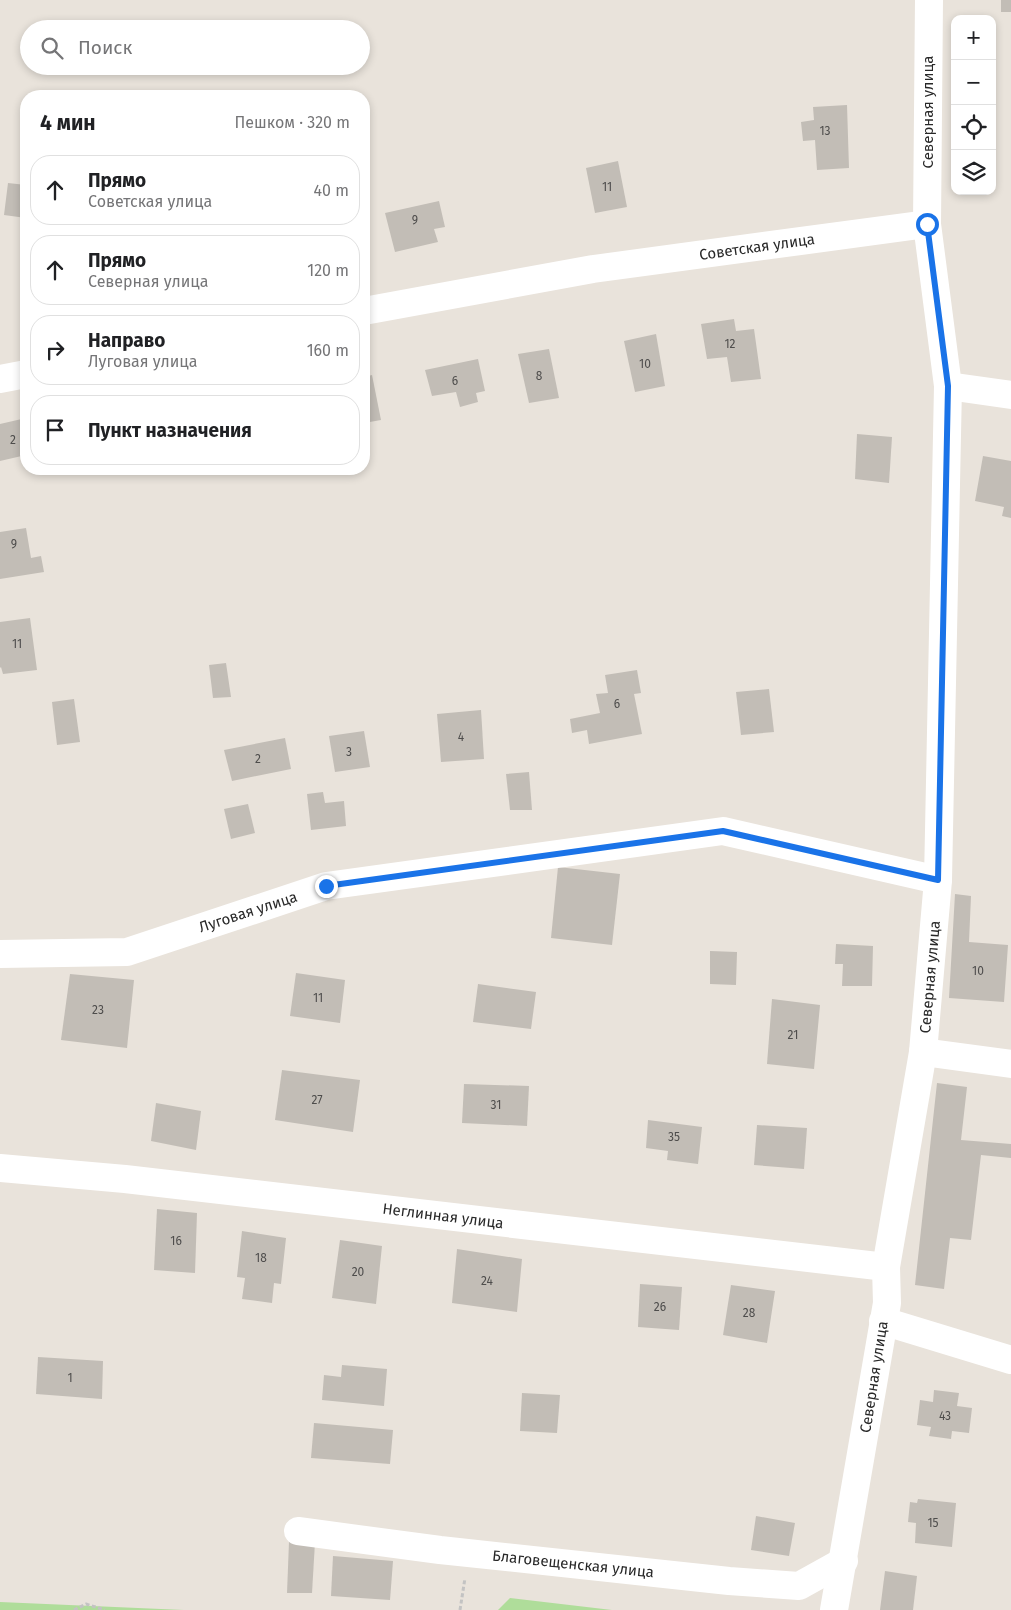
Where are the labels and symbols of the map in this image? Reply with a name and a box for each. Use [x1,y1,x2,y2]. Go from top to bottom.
street label: Северная улица [919,56,937,168]
house number: 13 [819,124,831,138]
house number: 11 [602,180,612,194]
house number: 9 [412,213,418,227]
route start [916,213,939,236]
street label: Советская улица [698,230,816,264]
house number: 12 [724,337,736,351]
house number: 10 [639,357,651,371]
house number: 8 [536,369,543,383]
house number: 6 [452,374,458,388]
house number: 2 [10,433,16,447]
house number: 9 [11,537,17,551]
house number: 11 [12,637,22,651]
house number: 6 [614,697,620,711]
house number: 4 [458,730,465,744]
house number: 3 [346,745,352,759]
house number: 2 [255,752,261,766]
route end [315,875,338,898]
street label: Луговая улица [196,888,300,936]
street label: Северная улица [916,920,944,1034]
house number: 10 [972,964,984,978]
house number: 11 [313,991,323,1005]
house number: 23 [92,1003,104,1017]
house number: 21 [788,1028,798,1042]
house number: 27 [311,1093,323,1107]
house number: 31 [491,1098,501,1112]
house number: 35 [668,1130,680,1144]
street label: Неглинная улица [382,1200,504,1232]
house number: 16 [170,1234,182,1248]
house number: 18 [255,1251,267,1265]
house number: 20 [352,1265,365,1279]
house number: 24 [481,1274,494,1288]
house number: 26 [654,1300,666,1314]
house number: 28 [743,1306,756,1320]
street label: Северная улица [856,1320,892,1434]
house number: 1 [67,1371,73,1385]
house number: 43 [939,1409,951,1423]
house number: 15 [927,1516,939,1530]
street label: Благовещенская улица [491,1547,655,1581]

